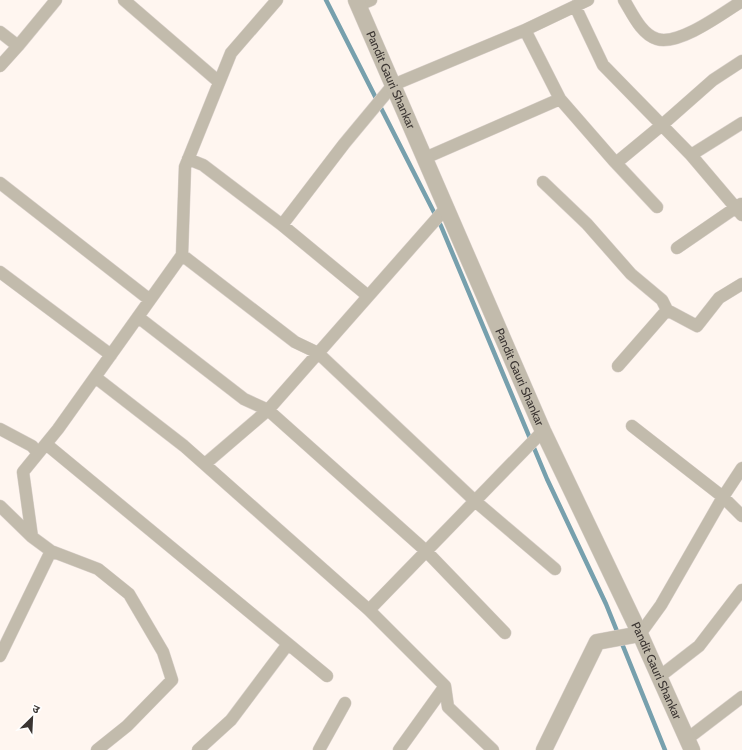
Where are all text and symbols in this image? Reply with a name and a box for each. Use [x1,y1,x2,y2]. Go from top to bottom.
street label: Pandit Gauri Shankar [363,28,419,131]
street label: Pandit Gauri Shankar [492,326,548,428]
street label: Pandit Gauri Shankar [628,619,685,722]
north arrow [12,698,52,738]
text: उ [30,701,42,717]

